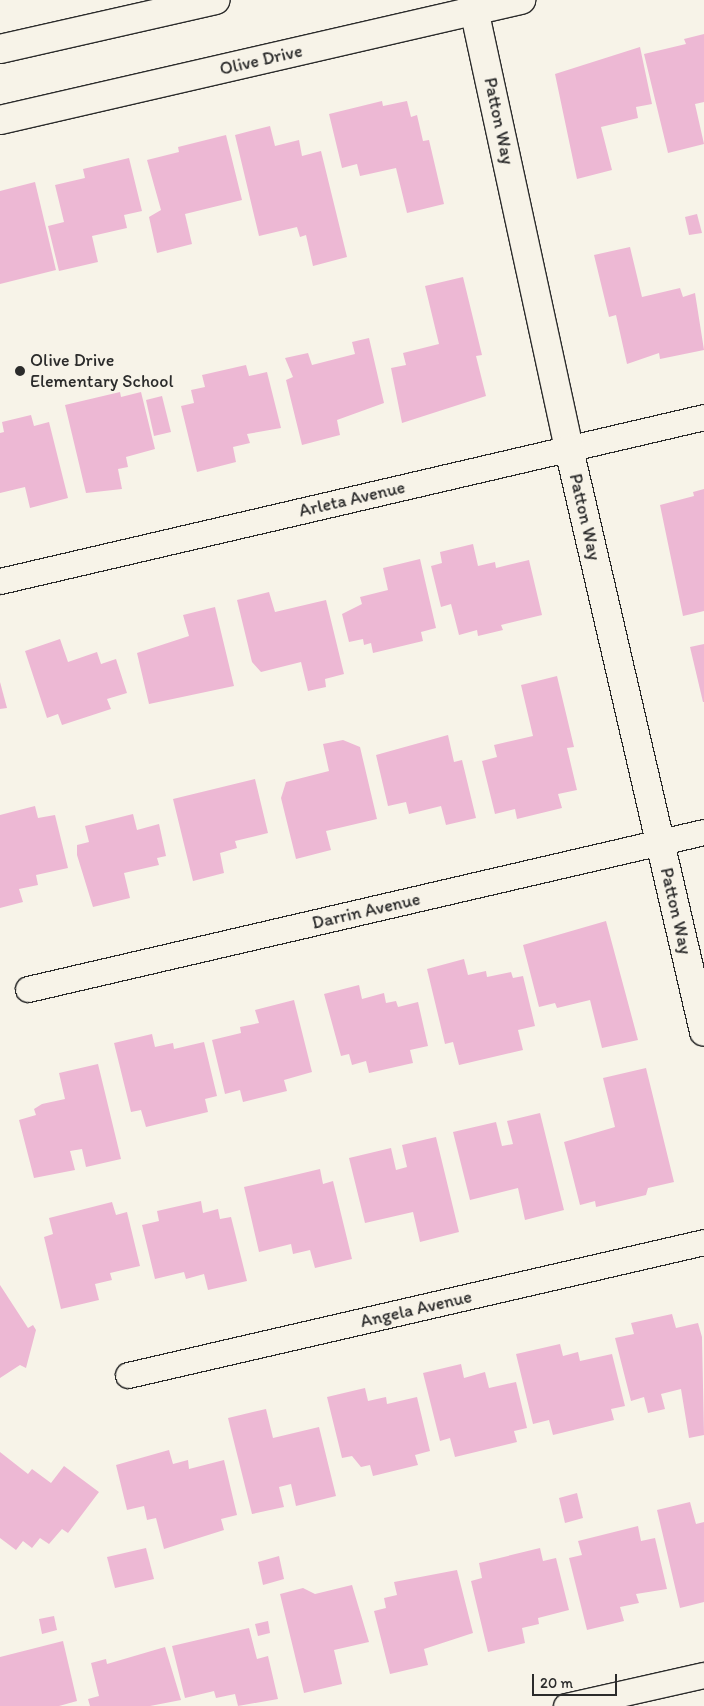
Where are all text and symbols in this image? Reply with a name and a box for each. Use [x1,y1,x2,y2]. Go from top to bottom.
street label: Olive Drive [218,40,304,80]
street label: Patton Way [479,76,519,166]
place label: Olive Drive Elementary School [30,350,174,392]
marker: Olive Drive Elementary School [14,365,26,377]
street label: Patton Way [565,472,605,562]
street label: Arleta Avenue [297,476,407,522]
street label: Patton Way [656,866,696,956]
street label: Darrin Avenue [310,888,422,934]
street label: Angela Avenue [358,1286,474,1332]
scale bar [534,1664,619,1696]
text: 20 m [540,1674,573,1692]

